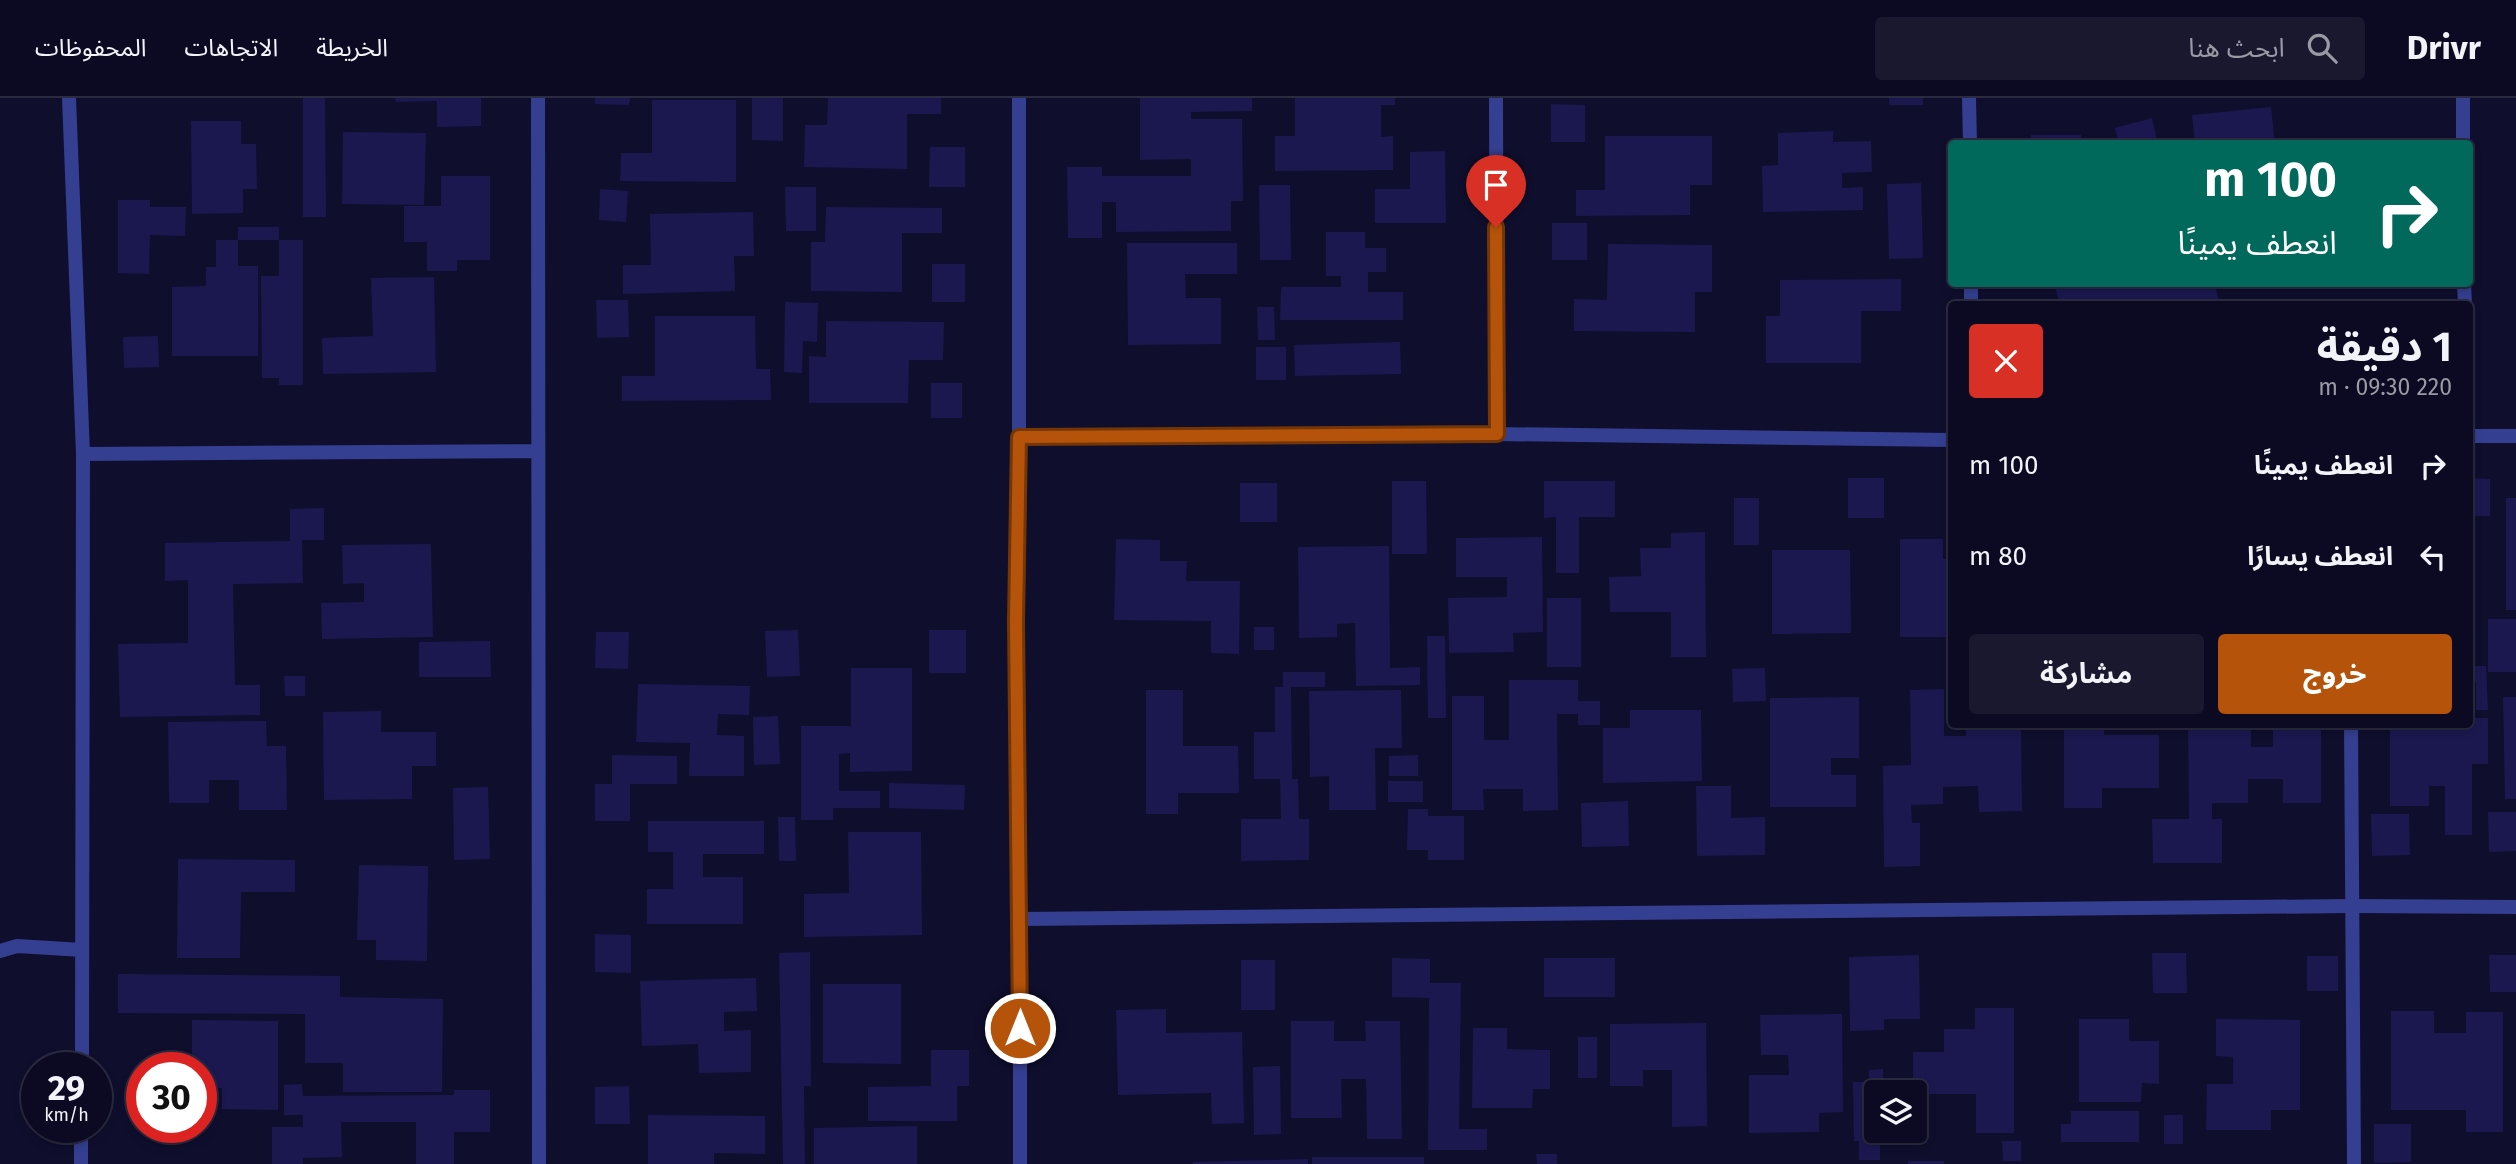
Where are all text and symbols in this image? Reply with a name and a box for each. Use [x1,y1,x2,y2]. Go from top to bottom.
search box [1875,17,2365,80]
text: Drivr [2407,28,2481,68]
icon: search [2303,29,2341,67]
text: ابحث هنا [2188,33,2285,64]
text: المحفوظات [35,34,146,62]
text: الاتجاهات [184,34,278,62]
text: الخريطة [316,34,388,62]
text: 100 m [2204,150,2337,209]
pin [1466,155,1526,227]
icon: arrive [1477,166,1515,204]
icon: right [2361,168,2452,259]
text: انعطف يمينًا [2177,224,2337,262]
text: 1 دقيقة [2317,322,2452,372]
button: close [1969,324,2043,398]
text: 220 m · 09:30 [2318,373,2452,401]
icon: right [2414,447,2452,485]
text: 100 m [1969,450,2038,481]
text: انعطف يمينًا [2254,450,2393,481]
icon: left [2414,538,2452,576]
text: 80 m [1969,541,2027,572]
text: انعطف يسارًا [2247,541,2393,572]
button: مشاركة [1969,634,2204,714]
button: خروج [2218,634,2452,714]
position arrow [983,991,1057,1065]
speed limit sign: 30 [126,1052,217,1143]
text: 29 [48,1067,85,1109]
map controls [1864,1080,1927,1143]
button: layers [1864,1080,1927,1143]
text: km/h [44,1104,89,1126]

